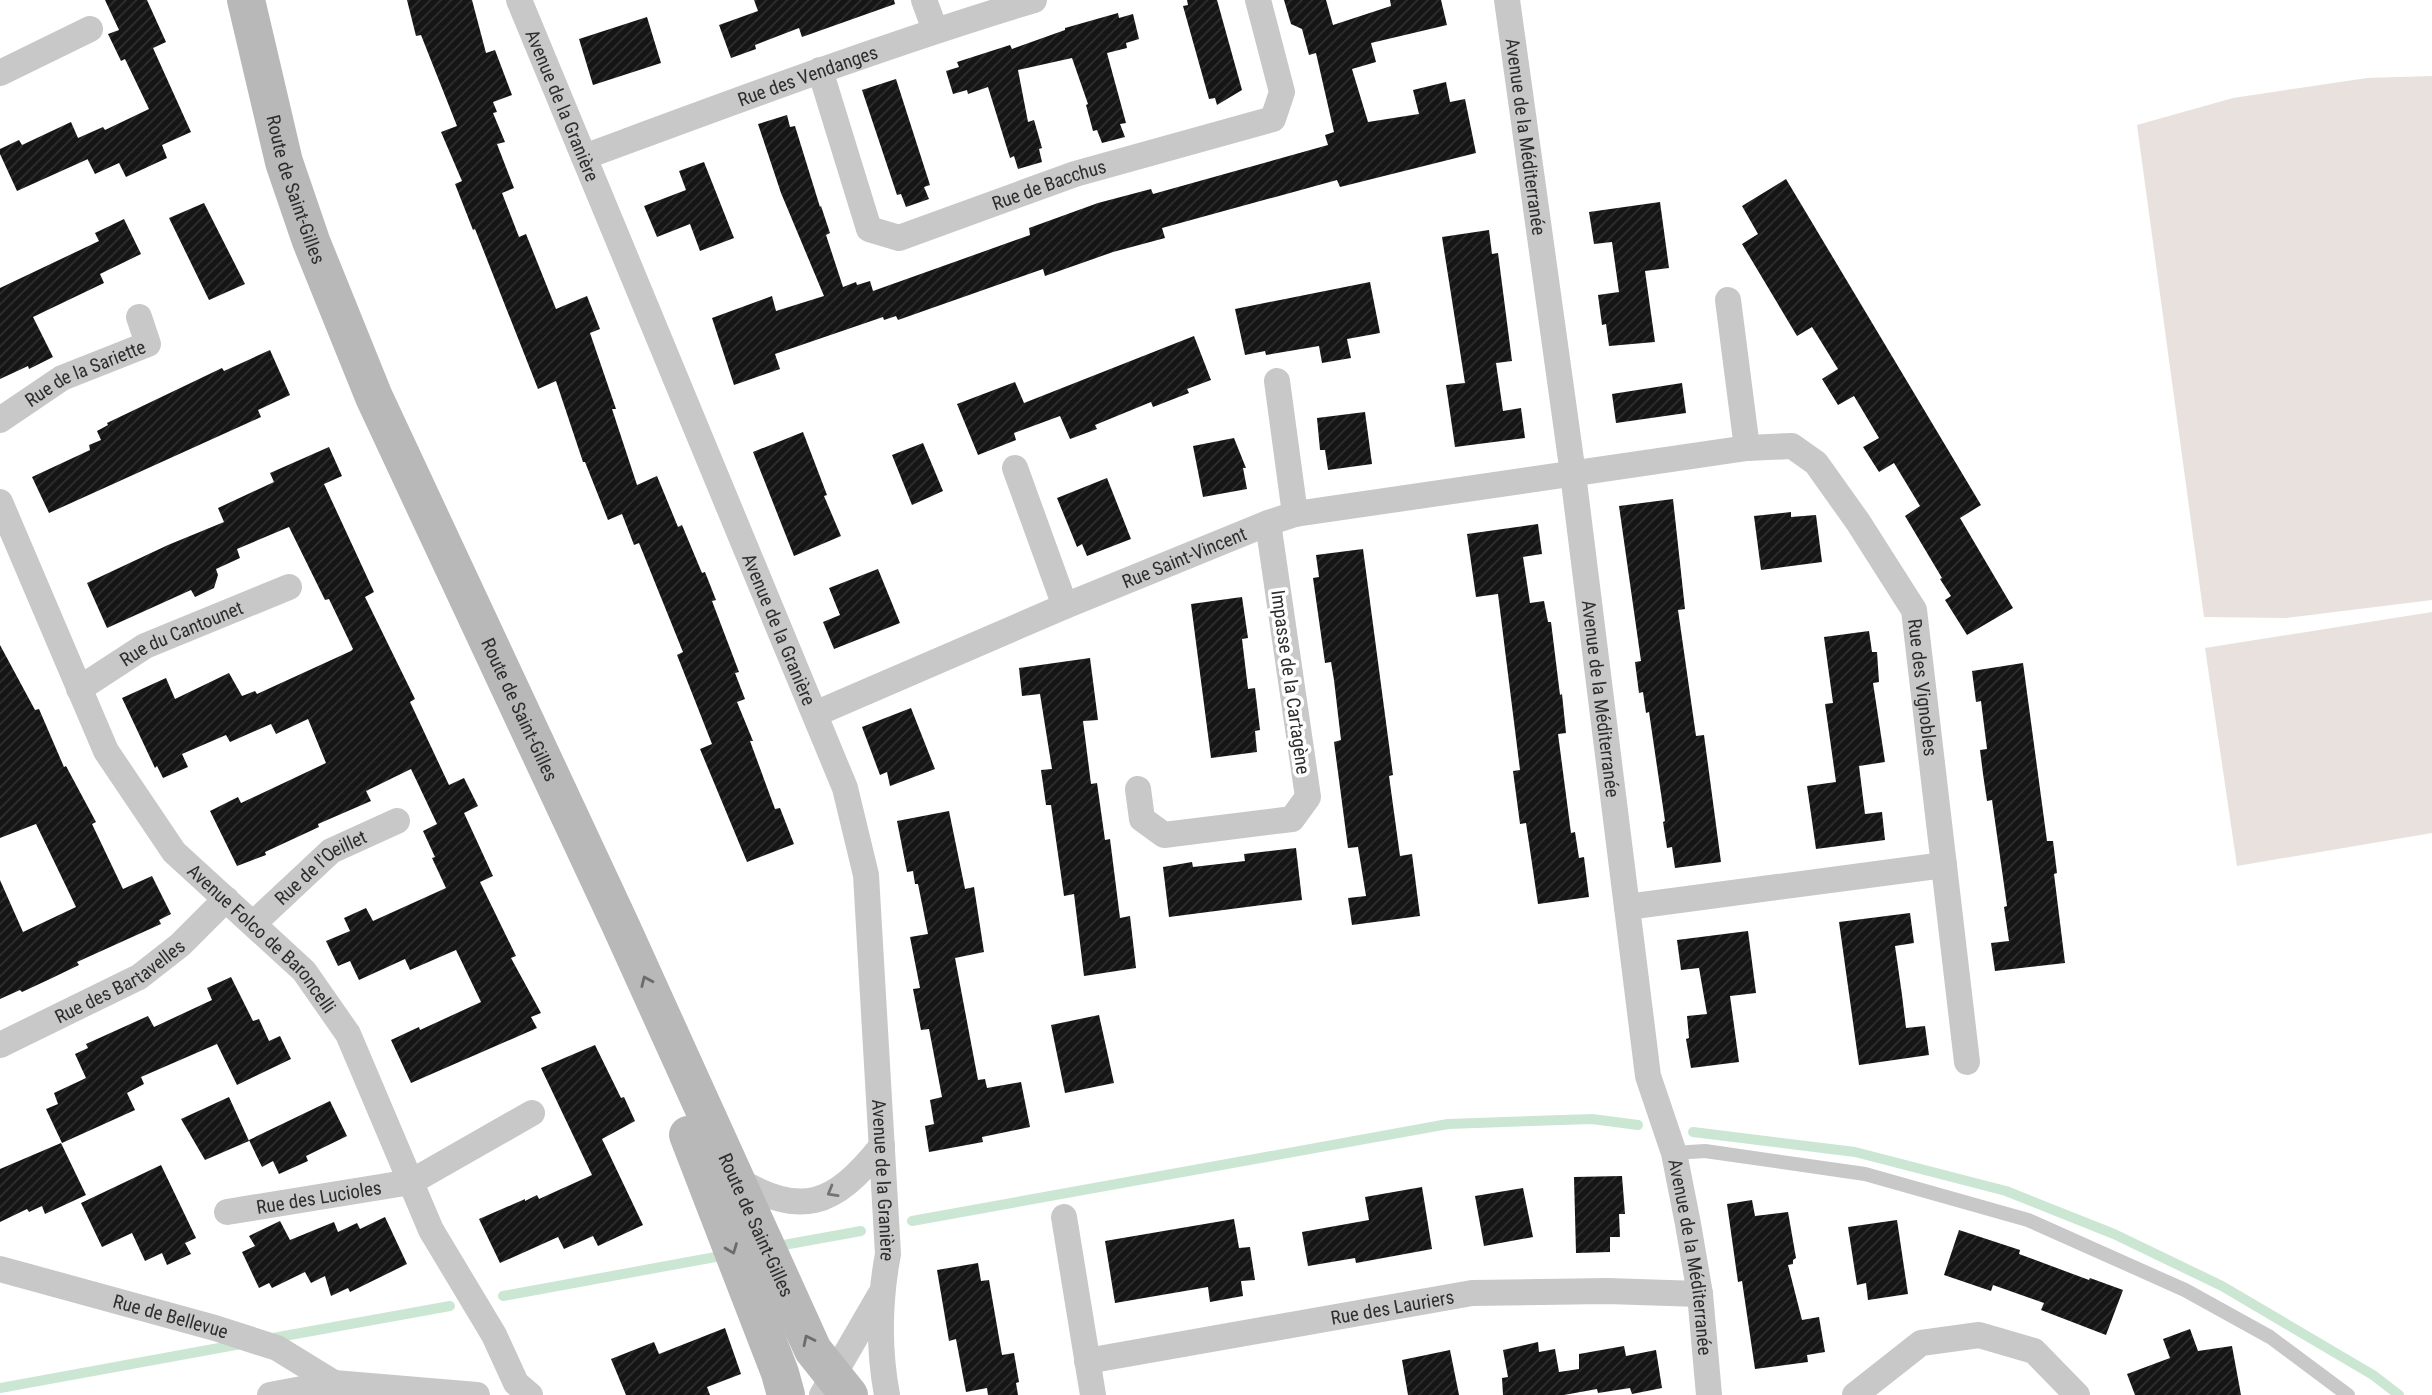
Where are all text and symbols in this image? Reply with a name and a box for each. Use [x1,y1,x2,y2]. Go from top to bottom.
street label: Avenue de la Granière [520,26,604,185]
street label: Avenue de la Méditerranée [1500,37,1551,237]
street label: Rue des Vendanges [735,41,881,111]
street label: Route de Saint-Gilles [261,113,330,268]
street label: Rue de Bacchus [989,155,1109,215]
street label: Rue de la Sariette [21,335,149,412]
street label: Rue Saint-Vincent [1119,522,1250,593]
street label: Avenue de la Granière [737,550,821,709]
street label: Impasse de la Cartagène [1266,588,1315,776]
street label: Rue du Cantounet [115,596,246,671]
street label: Avenue de la Méditerranée [1577,599,1624,799]
street label: Rue des Vignobles [1903,617,1942,758]
street label: Route de Saint-Gilles [476,634,563,785]
street label: Rue de l'Oeillet [270,825,370,910]
street label: Avenue Folco de Baroncelli [183,859,341,1018]
street label: Rue des Bartavelles [51,934,190,1028]
one-way arrow [640,976,654,988]
street label: Avenue de la Granière [867,1098,899,1263]
street label: Route de Saint-Gilles [713,1150,798,1301]
street label: Avenue de la Méditerranée [1663,1157,1716,1356]
street label: Rue des Lucioles [255,1176,383,1219]
one-way arrow [827,1184,840,1197]
one-way arrow [724,1243,738,1255]
street label: Rue des Lauriers [1329,1285,1456,1330]
street label: Rue de Bellevue [110,1290,231,1344]
one-way arrow [803,1335,817,1347]

